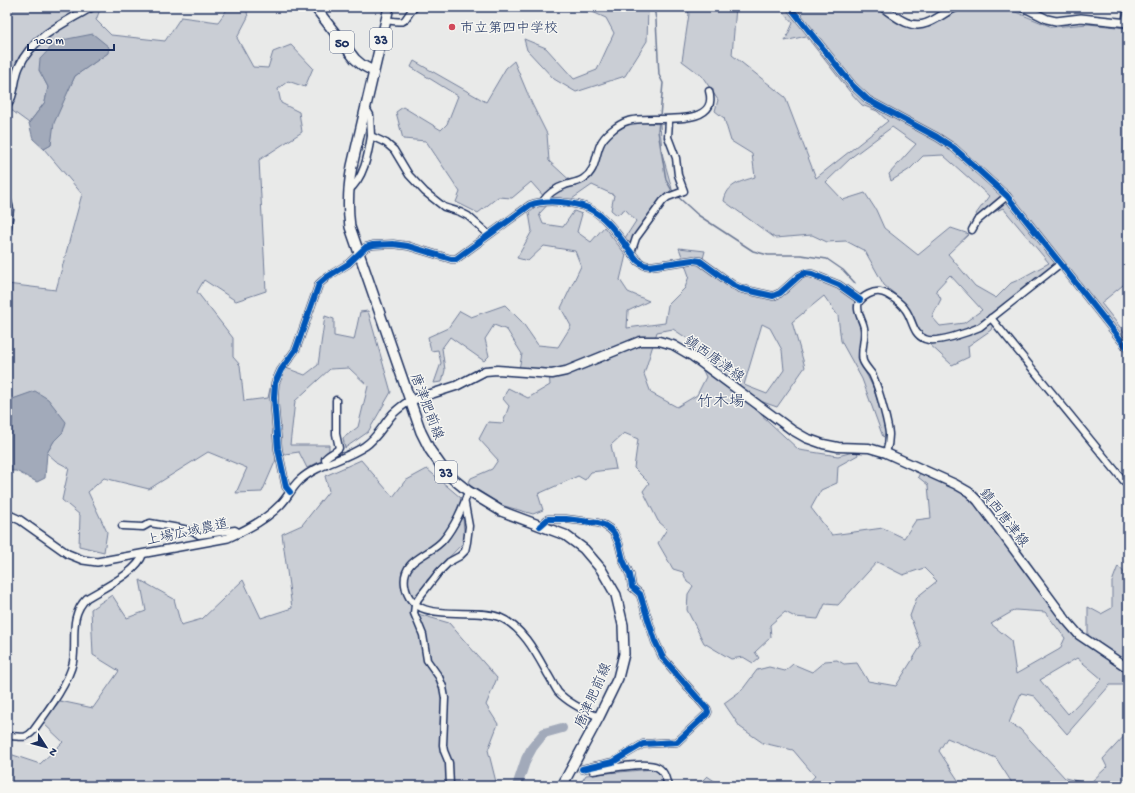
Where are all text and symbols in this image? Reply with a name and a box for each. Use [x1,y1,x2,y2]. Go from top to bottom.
place label: 市立第四中学校 [460,21,558,38]
marker: 市立第四中学校 [447,22,457,32]
scale bar [28,26,114,52]
road number: 33 [370,28,392,50]
road number: 50 [330,31,354,53]
text: 100 m [33,35,64,49]
street label: 鎮西唐津線 [680,333,747,387]
street label: 唐津肥前線 [405,371,446,443]
district label: 竹木場 [697,393,745,413]
road number: 33 [435,461,457,483]
street label: 鎮西唐津線 [975,486,1031,551]
street label: 上場広域農道 [145,516,230,550]
street label: 唐津肥前線 [572,661,616,731]
north arrow [26,727,66,767]
text: N [46,745,59,758]

